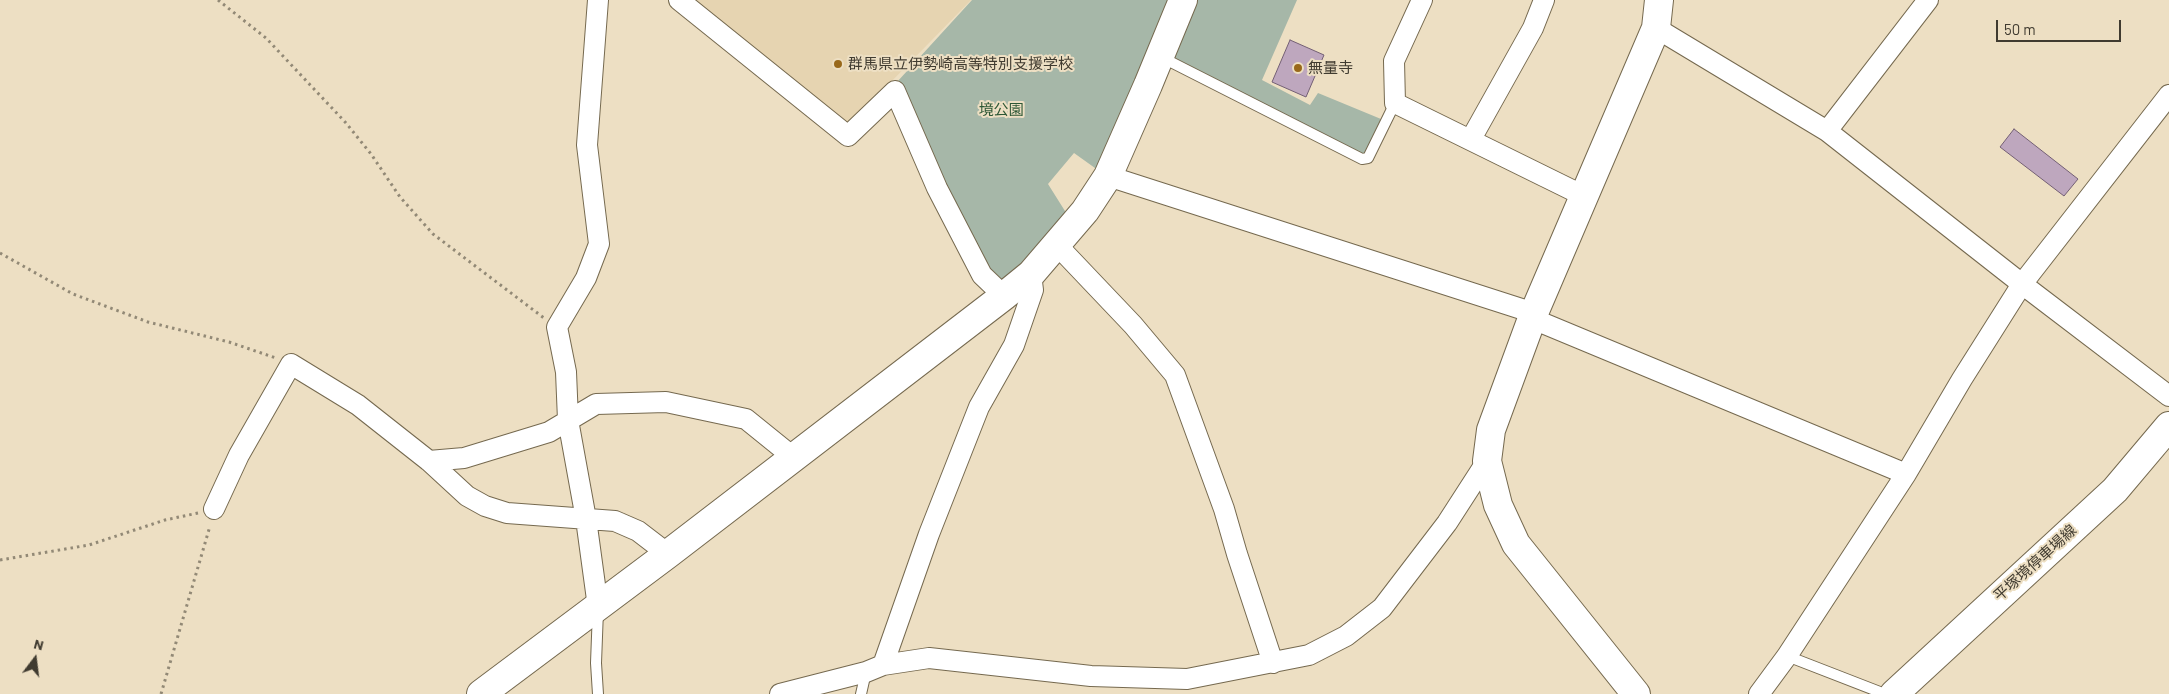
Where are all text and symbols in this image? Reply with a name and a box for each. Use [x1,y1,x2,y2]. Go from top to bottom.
scale bar [1999,10,2124,42]
text: 50 m [2004,20,2036,38]
place label: 群馬県立伊勢崎高等特別支援学校 [848,55,1073,73]
marker: 群馬県立伊勢崎高等特別支援学校 [832,58,844,70]
place label: 無量寺 [1308,59,1353,77]
marker: 無量寺 [1292,62,1304,74]
park label: 境公園 [979,101,1023,119]
street label: 平塚境停車場線 [1990,521,2080,605]
north arrow [10,634,60,684]
text: N [32,635,46,653]

